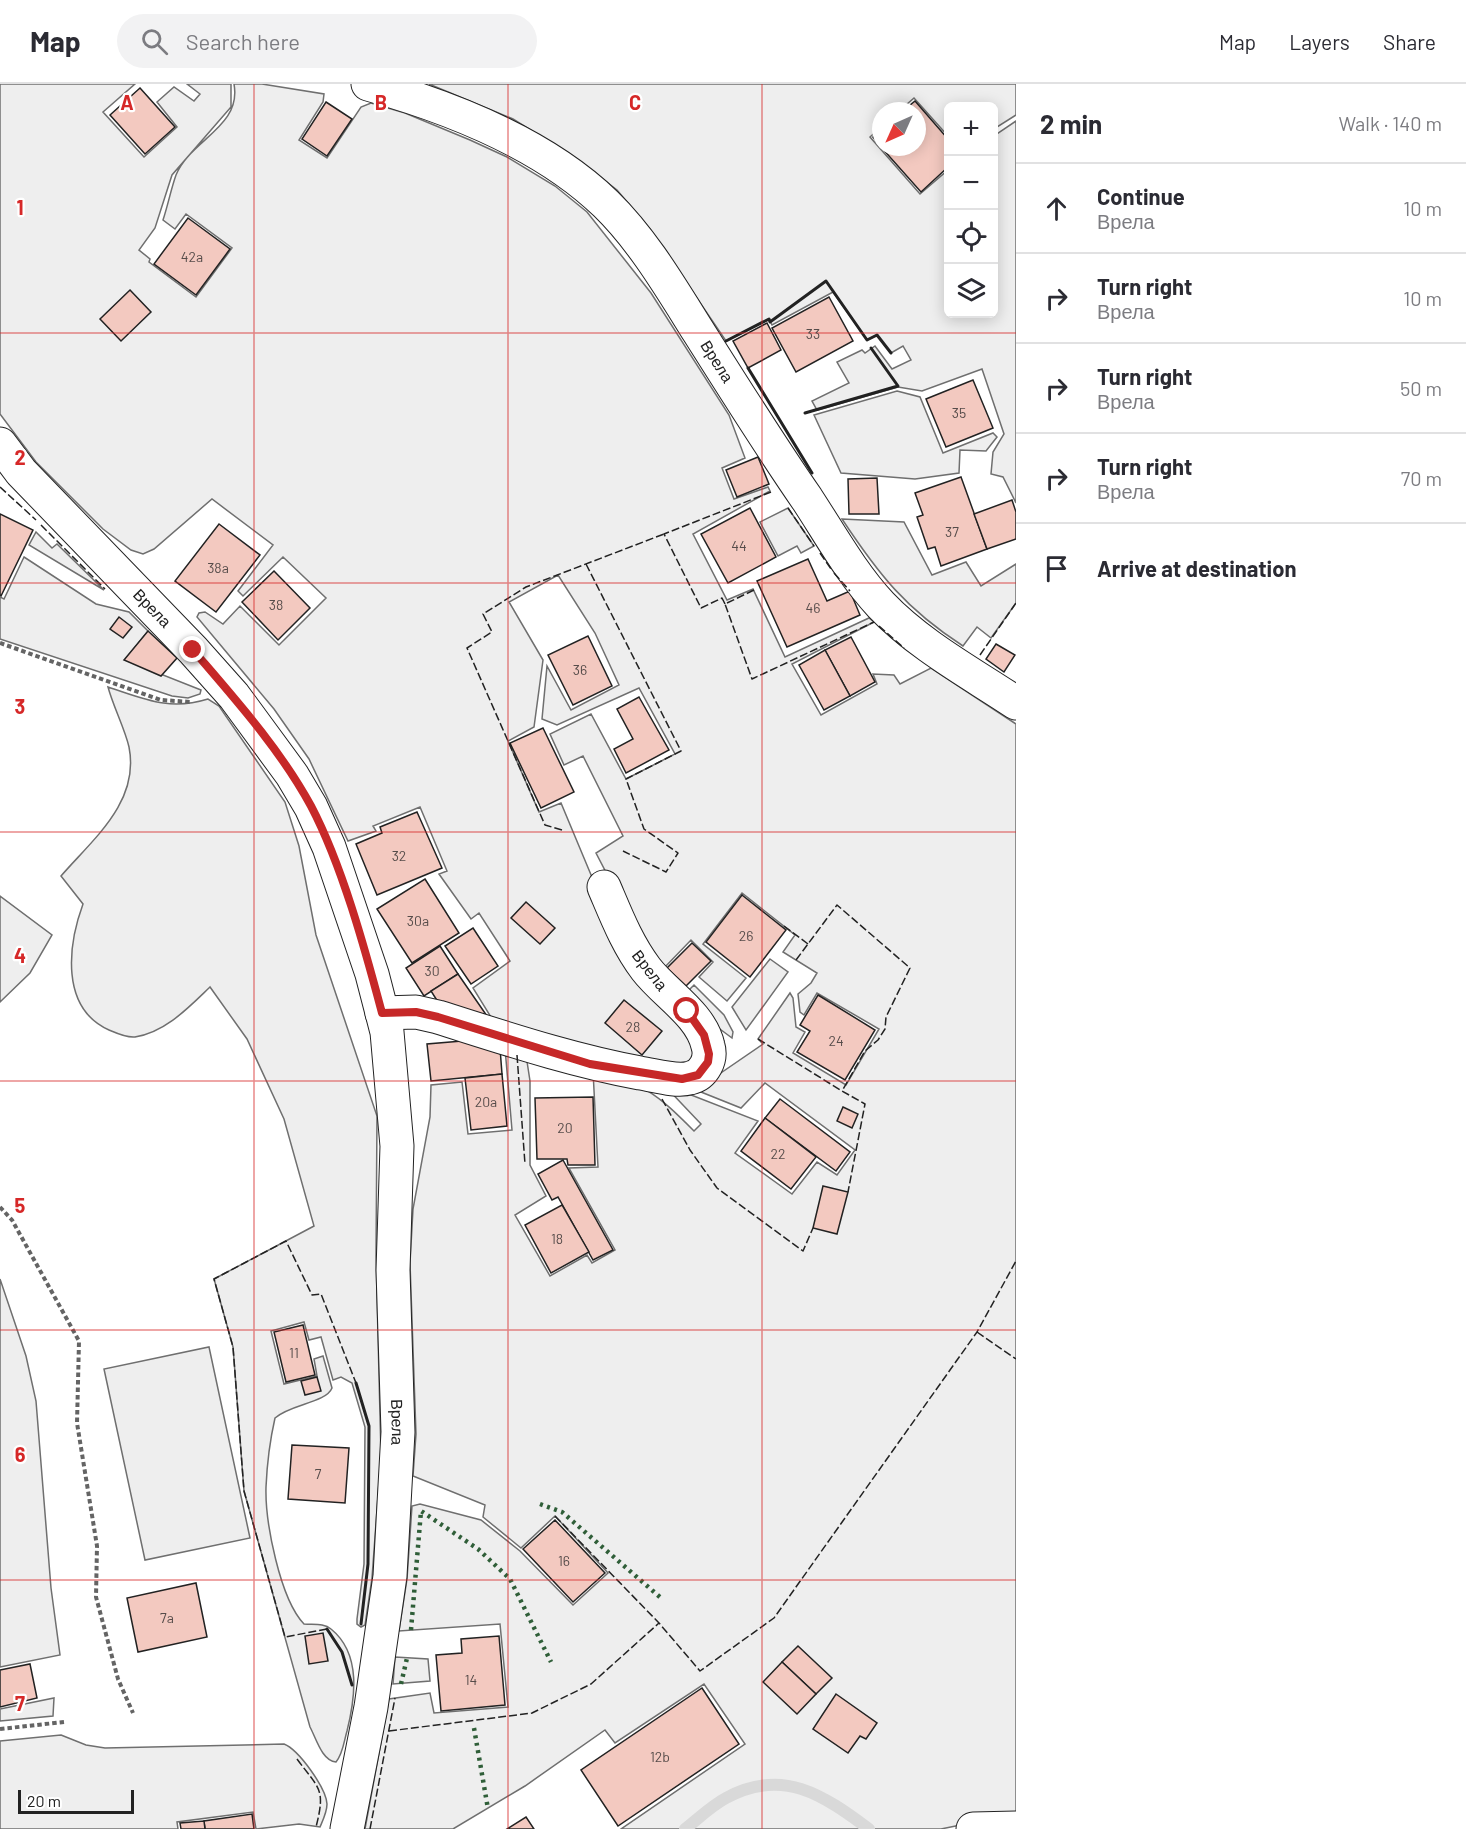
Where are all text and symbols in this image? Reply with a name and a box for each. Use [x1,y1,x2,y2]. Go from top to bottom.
search box [117,14,537,68]
text: Map [30,24,81,58]
icon: search [138,25,171,58]
text: Search here [186,28,300,54]
text: Map [1219,29,1256,54]
text: Layers [1289,29,1350,54]
text: Share [1383,29,1436,54]
text: A [120,90,134,114]
text: B [375,90,387,114]
text: C [629,90,641,114]
north arrow [872,102,926,156]
map controls [944,102,998,318]
button: + [944,102,998,156]
text: 2 min [1040,108,1102,139]
text: Walk · 140 m [1338,111,1442,135]
button: − [944,156,998,210]
text: Continue [1097,183,1185,209]
icon: ahead [1040,192,1073,225]
text: 1 [16,195,24,219]
text: 10 m [1403,196,1442,220]
text: Врела [1097,209,1155,233]
button: locate [944,210,998,264]
house number: 42a [181,248,203,265]
button: layers [944,264,998,318]
text: Turn right [1097,273,1192,299]
icon: right [1040,282,1073,315]
text: 10 m [1403,286,1442,310]
text: Врела [1097,299,1155,323]
house number: 33 [806,325,820,342]
street label: Врела [697,336,738,386]
text: Turn right [1097,363,1192,389]
icon: right [1040,372,1073,405]
text: 50 m [1400,376,1442,400]
text: Врела [1097,389,1155,413]
house number: 35 [952,404,966,421]
text: 2 [14,445,26,469]
text: Turn right [1097,453,1192,479]
icon: right [1040,462,1073,495]
text: 70 m [1401,466,1442,490]
text: Врела [1097,479,1155,503]
house number: 37 [945,523,959,540]
house number: 44 [731,537,747,554]
icon: arrive [1040,552,1073,585]
text: Arrive at destination [1097,555,1296,581]
house number: 38a [207,559,229,576]
street label: Врела [130,584,176,631]
house number: 38 [269,596,283,613]
house number: 46 [806,599,820,616]
route end [179,636,205,662]
house number: 36 [573,661,587,678]
text: 3 [15,694,25,718]
house number: 32 [392,847,406,864]
house number: 30a [407,912,429,929]
house number: 26 [739,927,753,944]
text: 4 [14,943,26,967]
street label: Врела [629,946,672,994]
house number: 30 [424,962,440,979]
route start [673,997,699,1023]
house number: 28 [626,1018,640,1035]
house number: 24 [828,1032,844,1049]
house number: 20a [475,1093,497,1110]
house number: 20 [557,1119,573,1136]
house number: 22 [770,1145,786,1162]
text: 5 [15,1193,26,1217]
house number: 18 [551,1230,563,1247]
house number: 11 [289,1344,299,1361]
street label: Врела [388,1399,408,1446]
text: 6 [15,1442,26,1466]
house number: 7 [315,1465,322,1482]
house number: 16 [558,1552,570,1569]
house number: 7a [160,1609,174,1626]
house number: 14 [465,1671,477,1688]
text: 7 [15,1691,25,1715]
house number: 12b [650,1748,670,1765]
scale bar [18,1787,134,1814]
text: 20 m [27,1791,61,1810]

